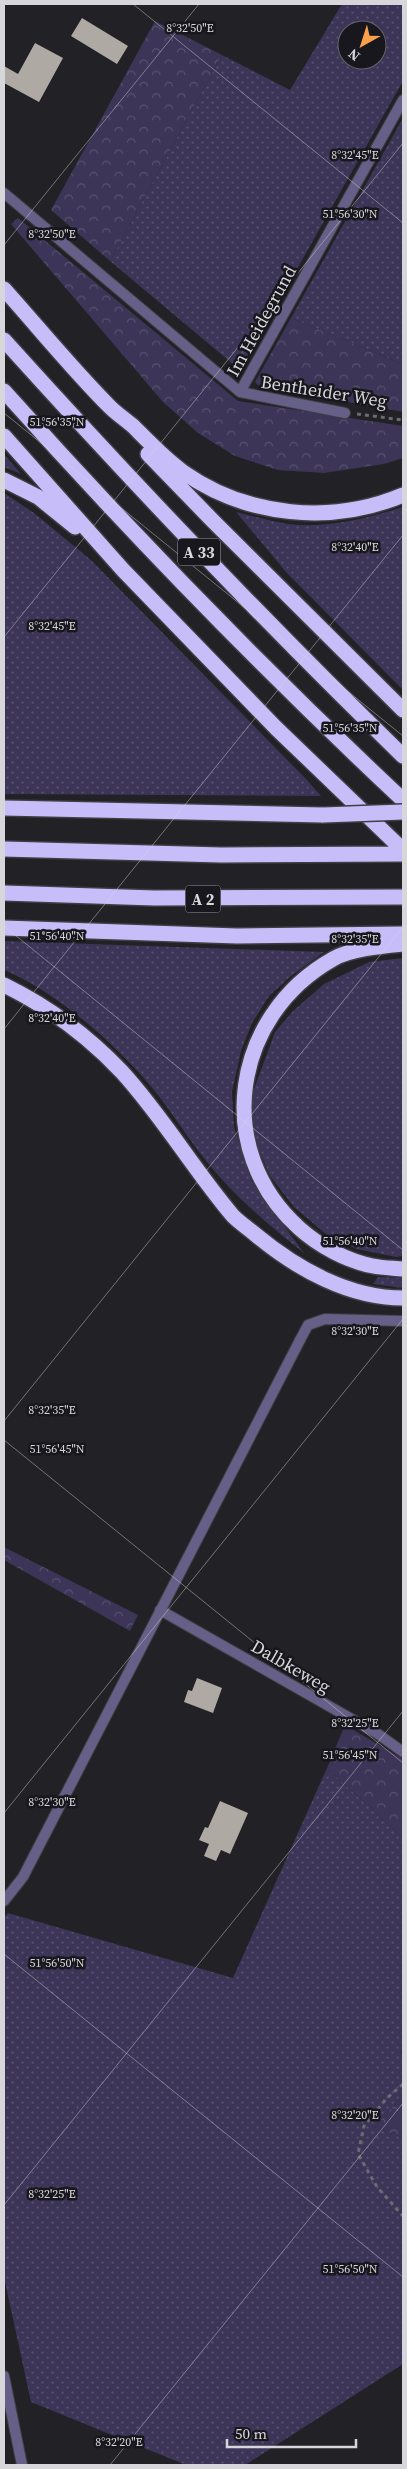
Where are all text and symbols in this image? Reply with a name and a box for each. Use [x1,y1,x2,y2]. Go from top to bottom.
text: 8°32'50"E [166,20,214,36]
north arrow [337,20,387,70]
text: N [344,44,364,66]
text: 8°32'45"E [331,147,379,163]
text: 51°56'30"N [322,206,378,222]
text: 8°32'50"E [28,226,76,242]
street label: Im Heidegrund [220,261,302,381]
street label: Bentheider Weg [259,369,389,413]
text: 51°56'35"N [29,414,85,430]
road number: A 33 [178,538,220,566]
text: 8°32'40"E [331,539,379,555]
text: 8°32'45"E [28,618,76,634]
text: 51°56'35"N [322,720,378,736]
road number: A 2 [186,886,220,912]
text: 51°56'40"N [29,928,85,944]
text: 8°32'35"E [331,931,379,947]
text: 8°32'40"E [28,1010,76,1026]
text: 51°56'40"N [322,1233,378,1249]
text: 8°32'30"E [331,1323,379,1339]
text: 8°32'35"E [28,1402,76,1418]
text: 51°56'45"N [29,1441,85,1457]
street label: Dalbkeweg [247,1633,335,1699]
text: 8°32'25"E [331,1715,379,1731]
text: 51°56'45"N [322,1747,378,1763]
text: 8°32'30"E [28,1794,76,1810]
text: 51°56'50"N [29,1955,85,1971]
text: 8°32'20"E [331,2107,379,2123]
text: 8°32'25"E [28,2186,76,2202]
text: 51°56'50"N [322,2261,378,2277]
scale bar [227,2416,356,2448]
text: 50 m [235,2423,267,2444]
text: 8°32'20"E [95,2434,143,2450]

